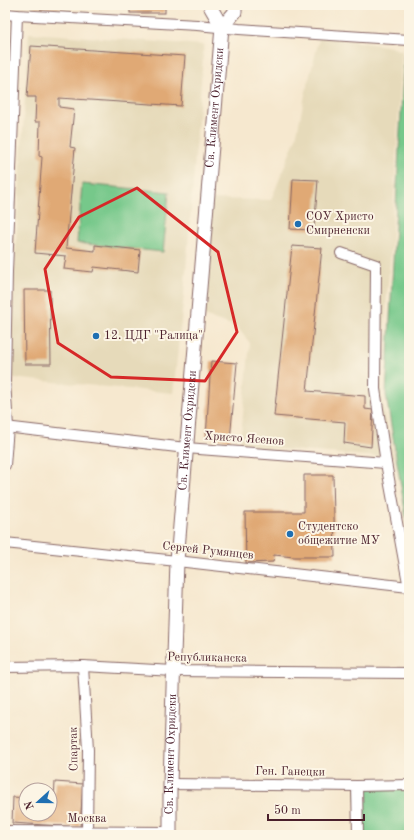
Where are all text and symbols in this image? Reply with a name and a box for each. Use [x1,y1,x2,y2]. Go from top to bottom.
street label: Св. Климент Охридски [204,47,226,168]
place label: СОУ Христо Смирненски [306,211,374,237]
marker: СОУ Христо Смирненски [293,219,303,229]
place label: 12. ЦДГ "Ралица" [104,330,203,342]
marker: 12. ЦДГ "Ралица" [91,331,101,341]
street label: Св. Климент Охридски [177,370,199,491]
street label: Христо Ясенов [204,430,285,448]
place label: Студентско общежитие МУ [298,521,380,547]
marker: Студентско общежитие МУ [285,529,295,539]
street label: Сергей Румянцев [162,540,255,562]
street label: Републиканска [167,651,247,665]
street label: Св. Климент Охридски [164,693,179,814]
street label: Спартак [68,727,80,771]
street label: Ген. Ганецки [255,765,325,779]
north arrow [18,782,58,822]
scale bar [268,796,364,822]
text: N [23,799,37,811]
text: 50 m [274,804,301,817]
street label: Москва [68,813,107,825]

